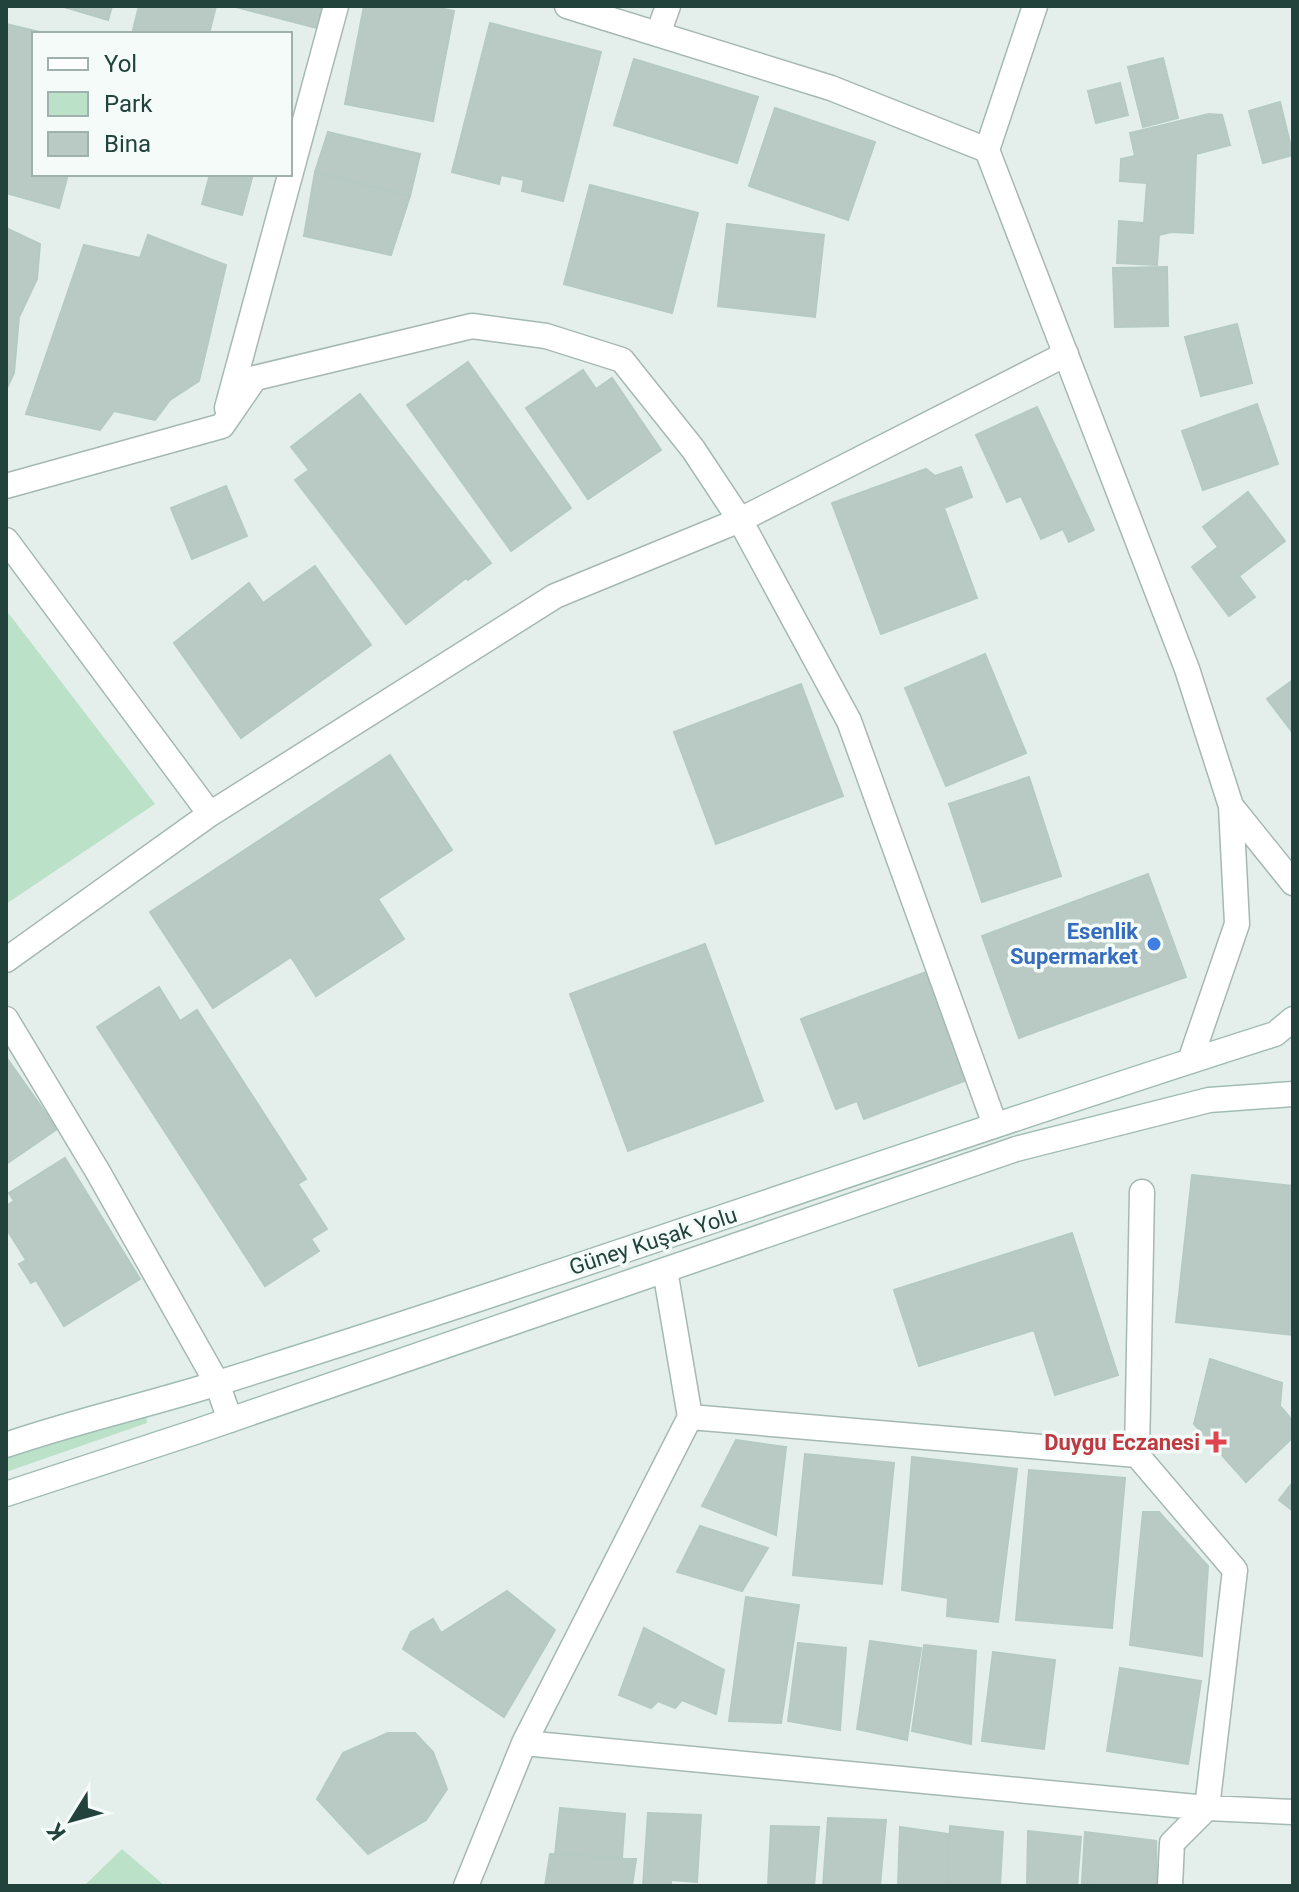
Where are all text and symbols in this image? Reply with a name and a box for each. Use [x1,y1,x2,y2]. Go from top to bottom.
legend [32,32,292,176]
text: Yol [104,50,137,78]
text: Park [104,90,153,118]
text: Bina [104,130,151,158]
place label: Esenlik Supermarket [1010,919,1139,969]
marker: Esenlik Supermarket [1145,935,1163,953]
street label: Güney Kuşak Yolu [566,1202,740,1280]
place label: Duygu Eczanesi [1044,1430,1200,1455]
marker: Duygu Eczanesi [1207,1433,1225,1451]
north arrow [32,1780,112,1860]
text: K [42,1818,71,1845]

